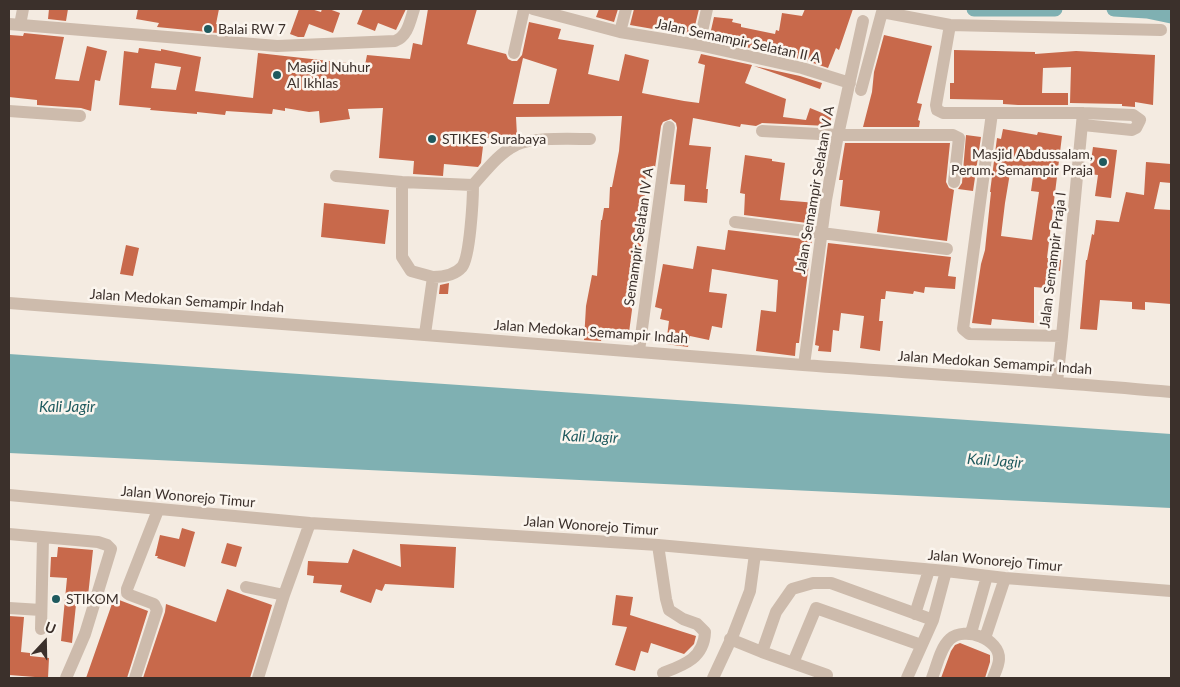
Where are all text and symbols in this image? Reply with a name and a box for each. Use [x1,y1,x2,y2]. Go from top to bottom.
street label: Jalan Semampir Selatan II A [654,15,822,67]
place label: Balai RW 7 [218,21,286,37]
marker: Balai RW 7 [202,23,214,35]
place label: Masjid Nuhur Al Ikhlas [287,59,370,92]
marker: Masjid Nuhur Al Ikhlas [271,69,283,81]
street label: Jalan Semampir Selatan V A [792,105,838,275]
place label: STIKES Surabaya [442,131,546,147]
marker: STIKES Surabaya [426,133,438,145]
place label: Masjid Abdussalam, Perum. Semampir Praja [951,146,1093,178]
marker: Masjid Abdussalam, Perum. Semampir Praja [1097,156,1109,168]
street label: Semampir Selatan IV A [621,167,657,307]
street label: Jalan Semampir Praja I [1036,191,1070,329]
street label: Jalan Medokan Semampir Indah [89,286,285,316]
street label: Jalan Medokan Semampir Indah [493,317,689,347]
street label: Jalan Medokan Semampir Indah [897,348,1093,378]
water label: Kali Jagir [39,398,95,416]
water label: Kali Jagir [562,427,618,447]
water label: Kali Jagir [966,450,1024,472]
street label: Jalan Wonorejo Timur [120,483,256,511]
street label: Jalan Wonorejo Timur [523,513,659,539]
street label: Jalan Wonorejo Timur [927,547,1063,575]
place label: STIKOM [66,591,119,607]
marker: STIKOM [50,593,62,605]
north arrow [20,617,70,667]
text: U [43,618,58,637]

